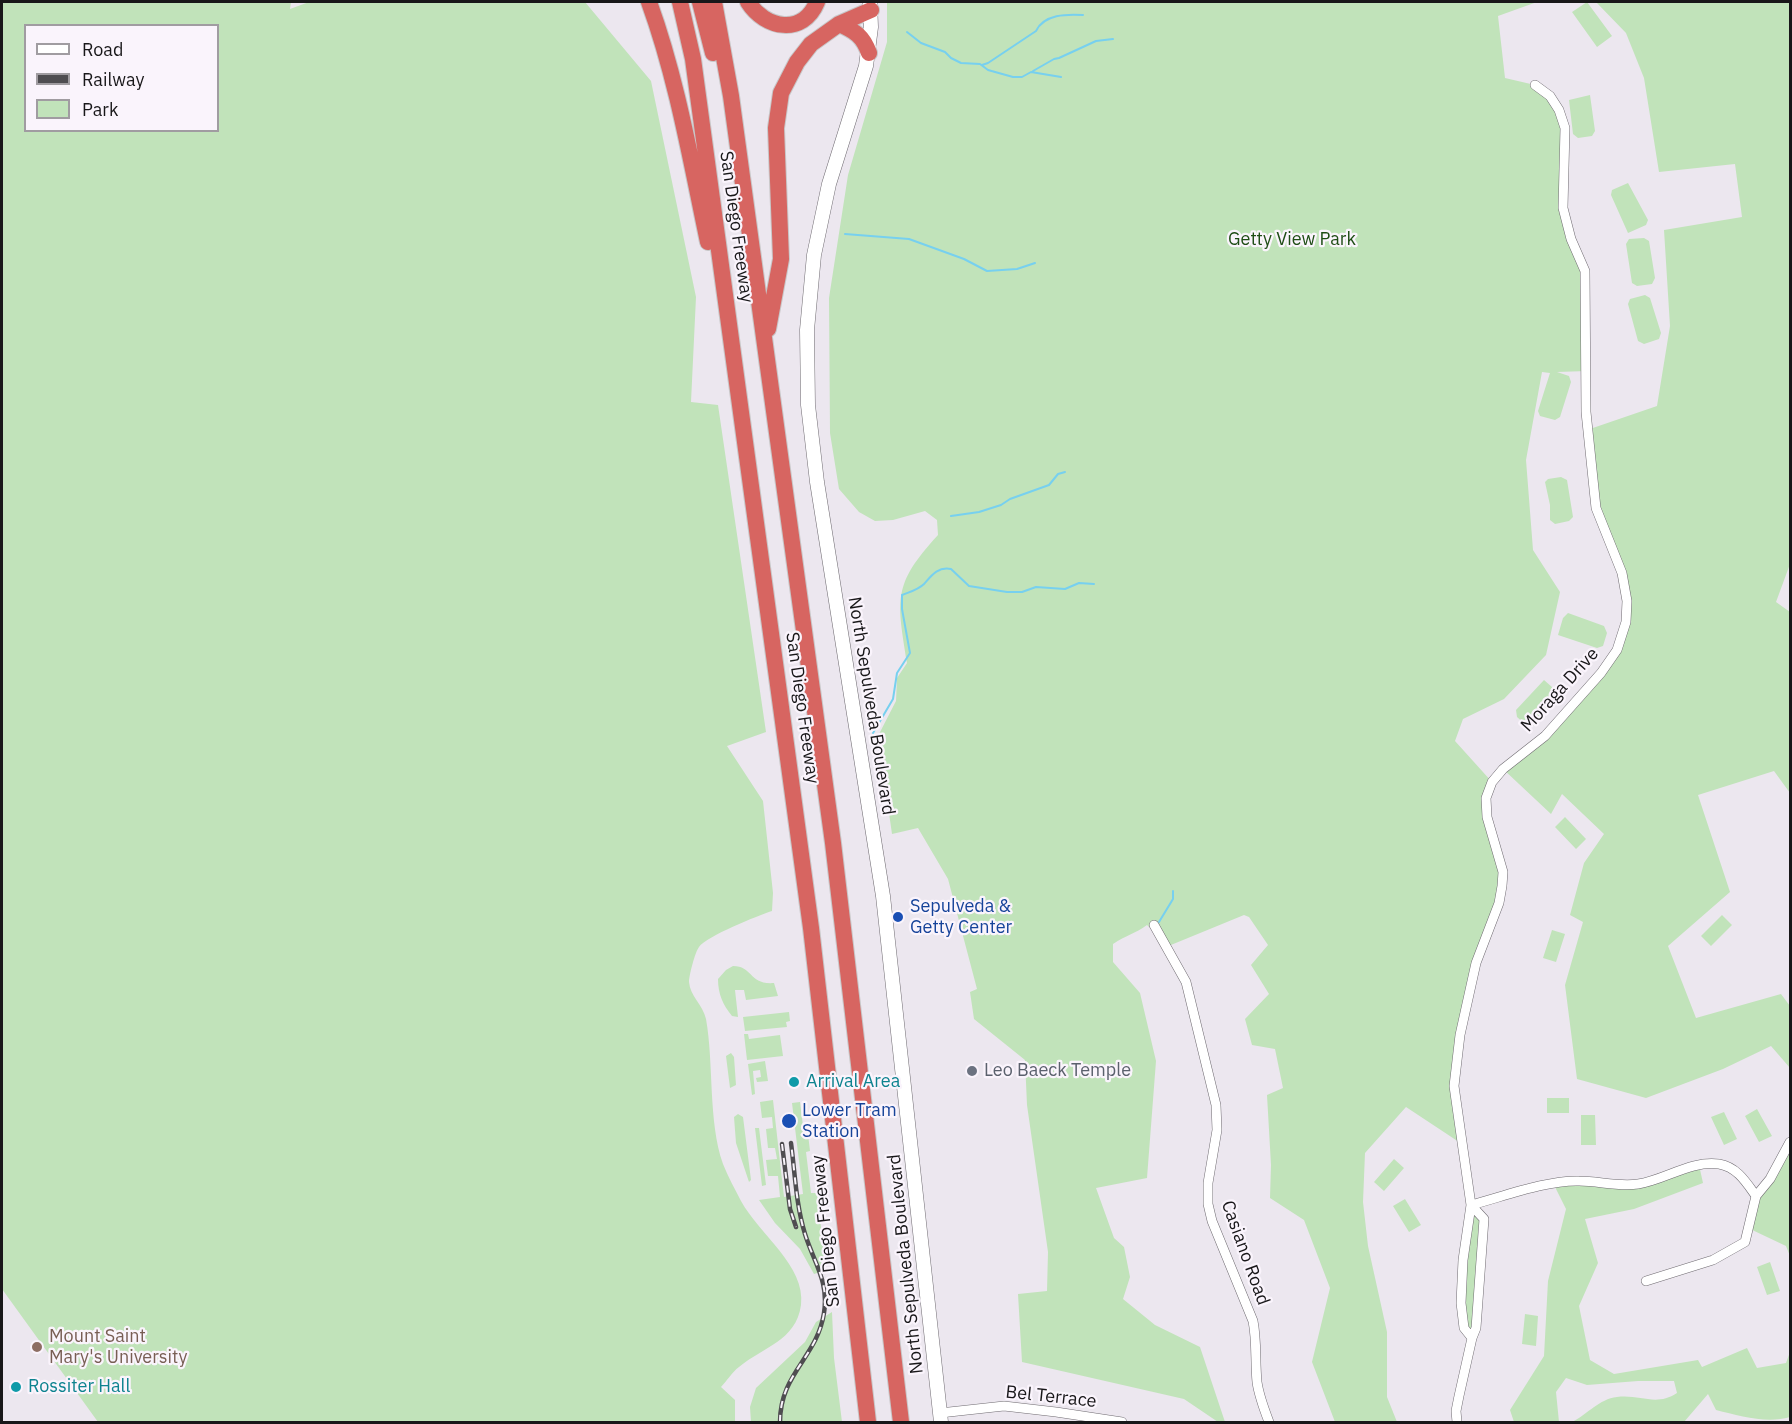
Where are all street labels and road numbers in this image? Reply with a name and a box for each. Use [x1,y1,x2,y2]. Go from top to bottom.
street label: San Diego Freeway [715,150,757,304]
street label: North Sepulveda Boulevard [843,595,899,817]
street label: San Diego Freeway [781,631,823,785]
street label: Moraga Drive [1517,643,1603,737]
street label: North Sepulveda Boulevard [884,1153,928,1375]
street label: San Diego Freeway [807,1154,845,1308]
street label: Casiano Road [1216,1198,1274,1308]
street label: Bel Terrace [1004,1381,1098,1413]

